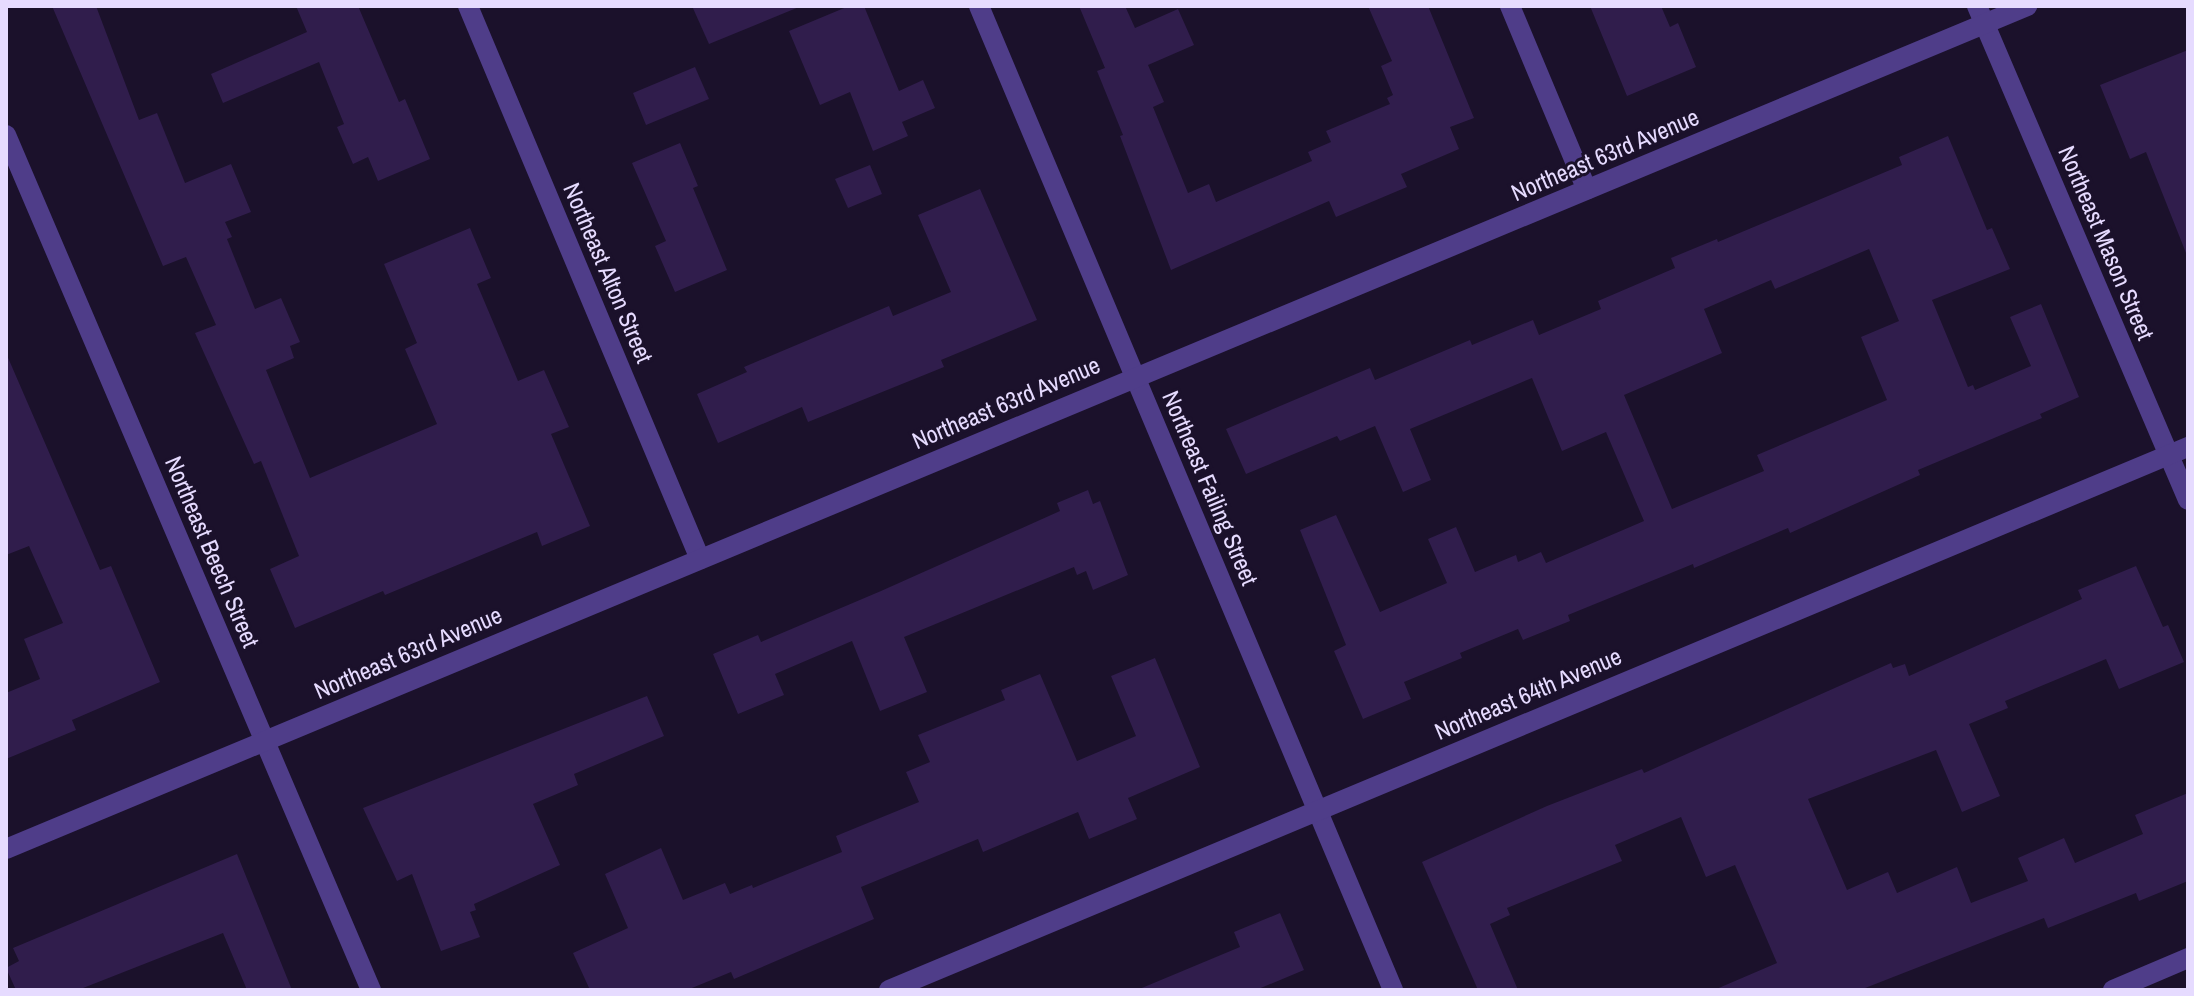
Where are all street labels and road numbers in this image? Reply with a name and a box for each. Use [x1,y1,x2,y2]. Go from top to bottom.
street label: Northeast 63rd Avenue [1506,102,1704,208]
street label: Northeast Mason Street [2052,142,2160,344]
street label: Northeast Alton Street [557,178,659,368]
street label: Northeast 63rd Avenue [907,350,1105,456]
street label: Northeast Failing Street [1156,387,1264,589]
street label: Northeast Beech Street [159,452,265,652]
street label: Northeast 63rd Avenue [309,600,507,706]
street label: Northeast 64th Avenue [1430,641,1626,747]

